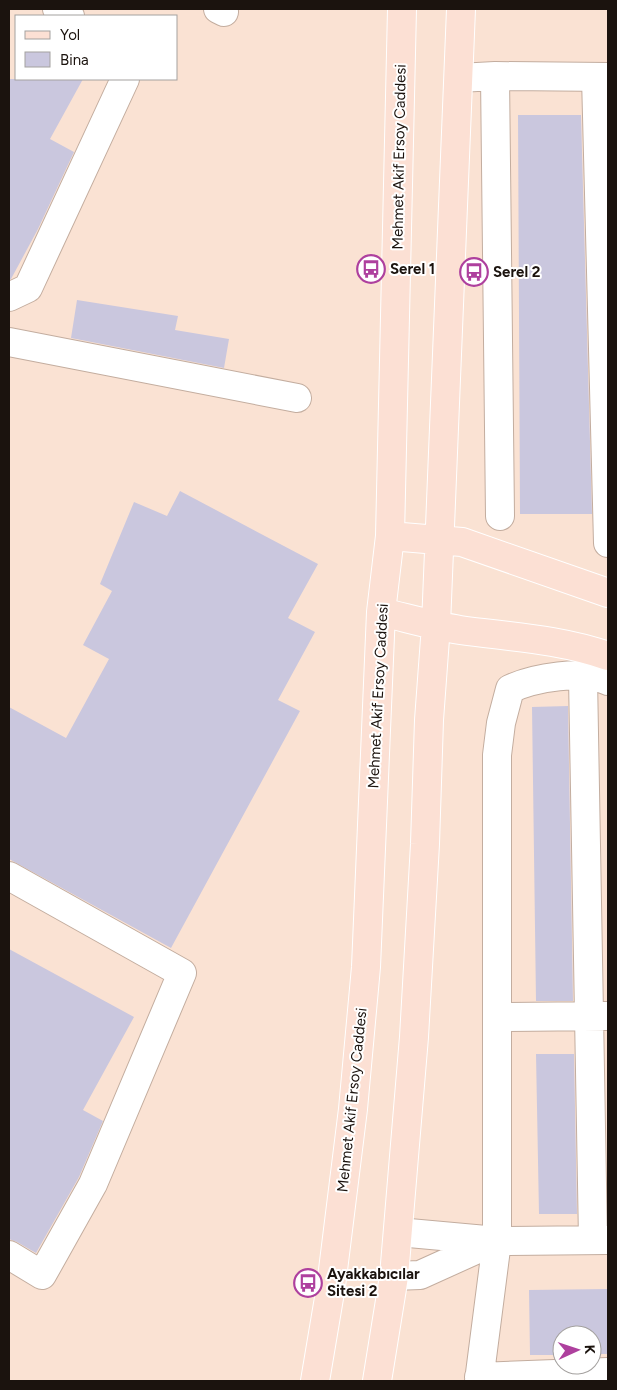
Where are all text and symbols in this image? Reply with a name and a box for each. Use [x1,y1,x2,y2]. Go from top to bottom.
legend [15,15,178,80]
text: Yol [60,26,80,44]
text: Bina [60,51,89,69]
street label: Mehmet Akif Ersoy Caddesi [388,64,410,250]
bus stop icon: Serel 1 [356,254,386,284]
bus stop icon: Serel 2 [459,257,489,287]
place label: Serel 1 [390,260,435,278]
place label: Serel 2 [493,263,541,281]
street label: Mehmet Akif Ersoy Caddesi [364,603,392,789]
street label: Mehmet Akif Ersoy Caddesi [333,1007,371,1193]
place label: Ayakkabıcılar Sitesi 2 [327,1265,420,1300]
bus stop icon: Ayakkabıcılar Sitesi 2 [293,1268,323,1298]
north arrow [552,1325,602,1375]
text: K [581,1344,598,1355]

